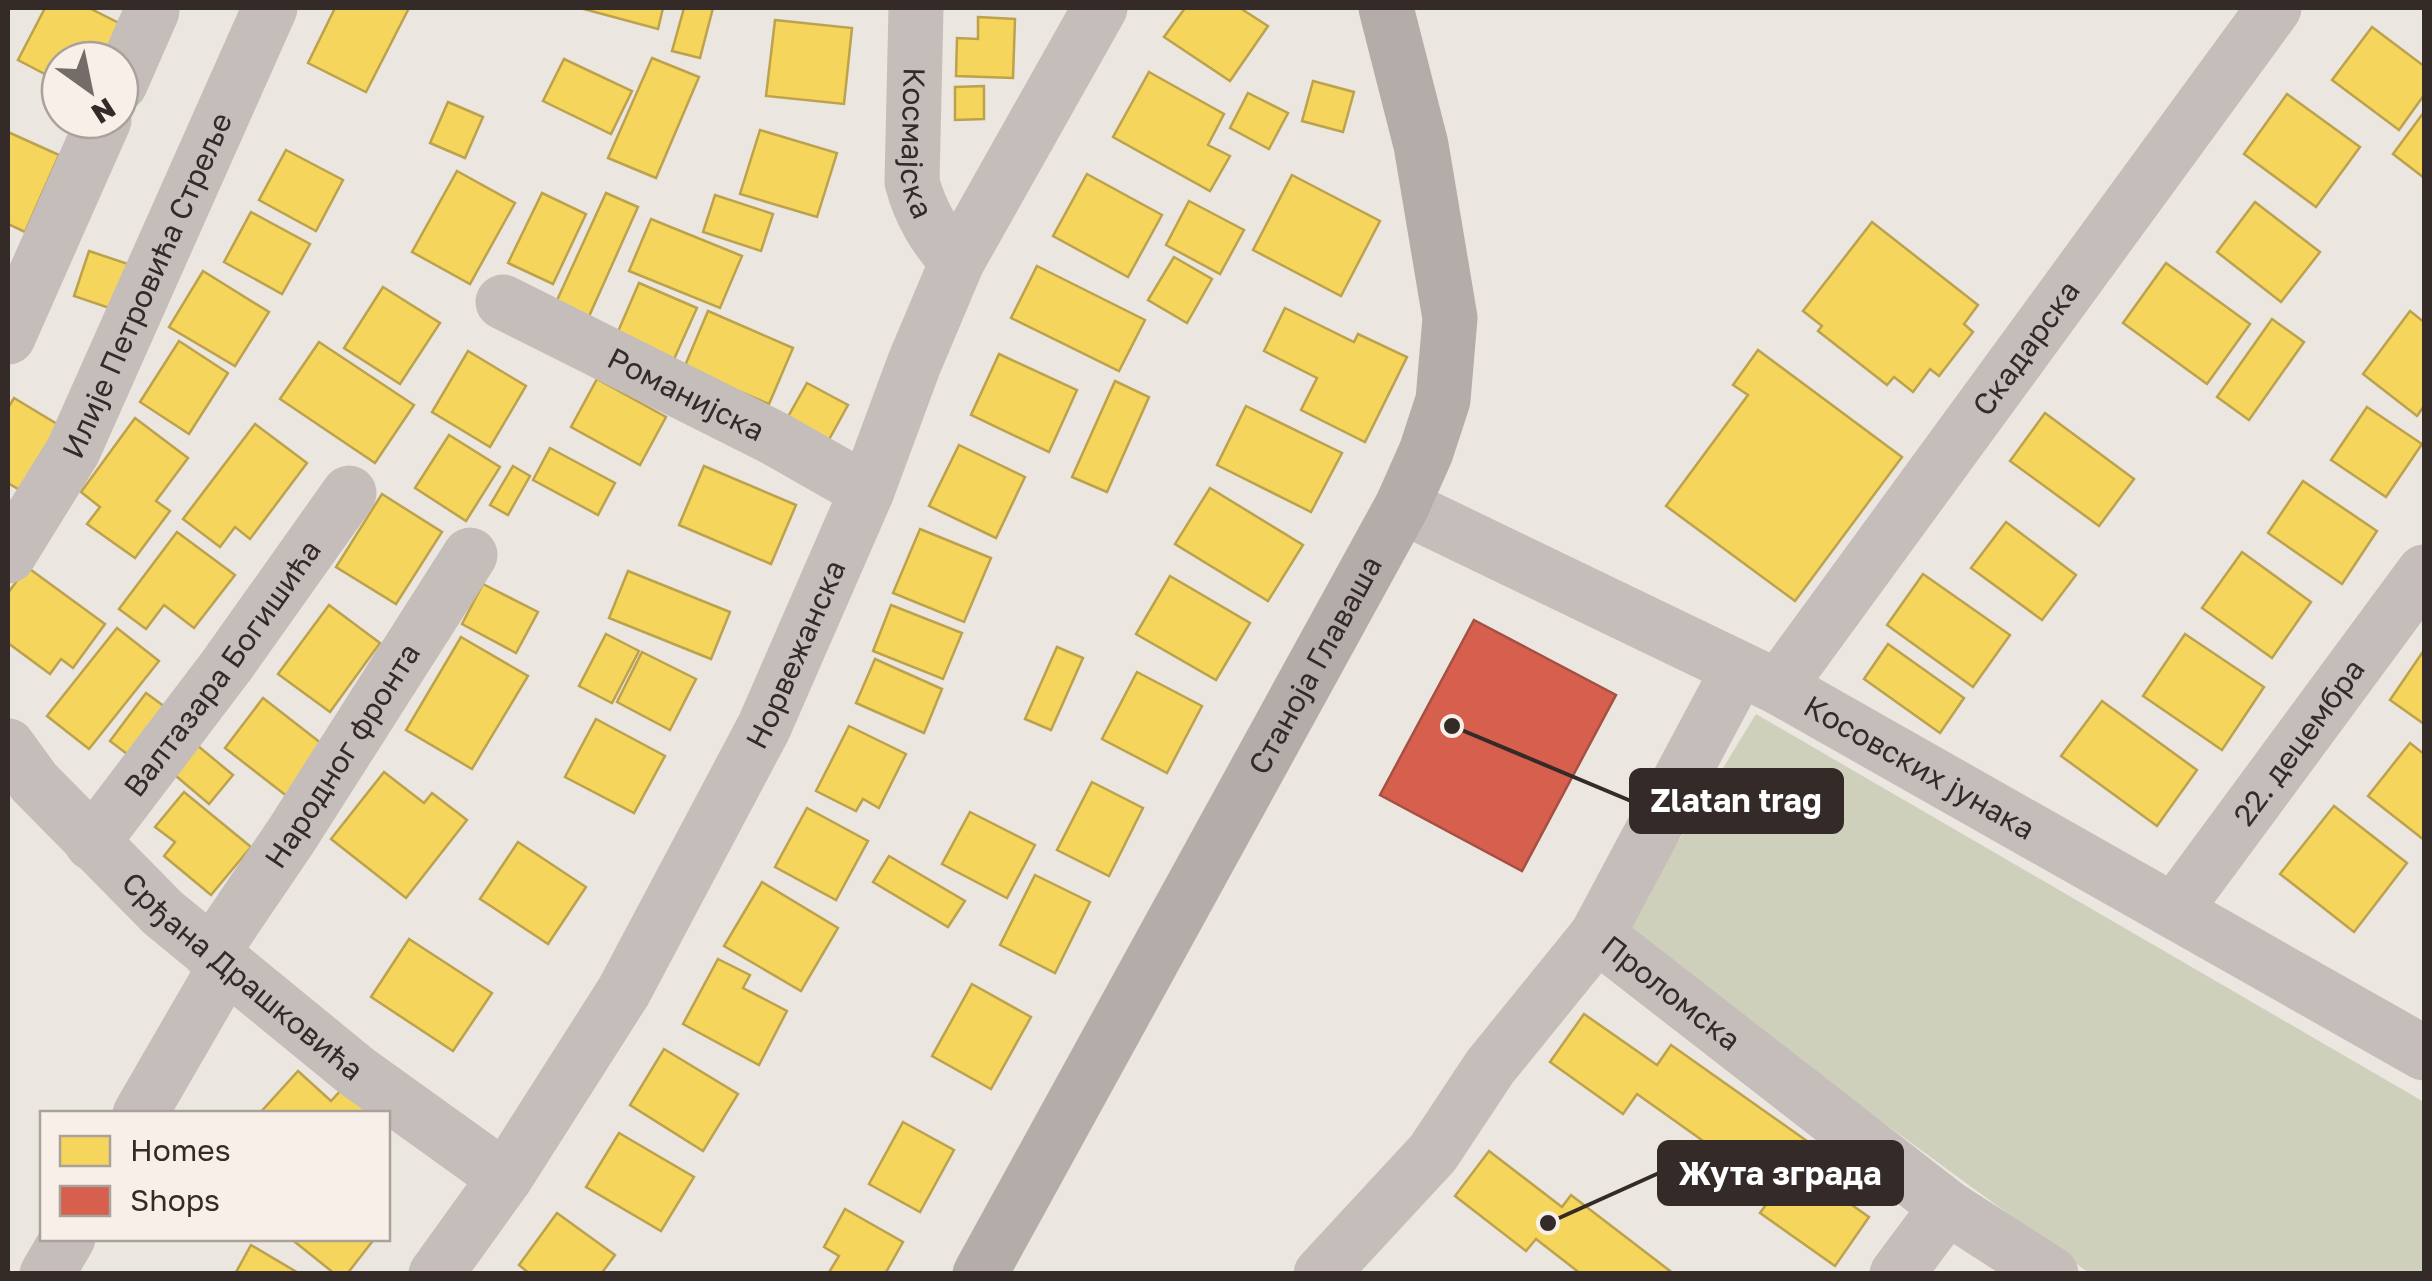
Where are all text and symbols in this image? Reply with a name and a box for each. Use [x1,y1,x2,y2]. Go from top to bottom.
north arrow [40,40,140,140]
street label: Космајска [894,67,941,224]
text: N [86,92,122,131]
street label: Илије Петровића Стреље [54,107,239,463]
street label: Скадарска [1964,273,2087,422]
street label: Романијска [602,340,771,448]
street label: Валтазара Богишића [116,533,328,804]
street label: Станоја Главаша [1240,550,1389,780]
street label: Норвежанска [738,554,853,755]
street label: Народног фронта [257,636,427,875]
street label: 22. децембра [2225,652,2372,832]
street label: Косовских јунака [1798,688,2041,847]
callout: Zlatan trag [1631,770,1842,832]
text: Zlatan trag [1650,781,1822,819]
street label: Срђана Драшковића [115,864,371,1088]
street label: Проломска [1595,928,1748,1058]
legend [40,1111,390,1241]
text: Homes [130,1132,231,1168]
callout: Жута зграда [1659,1142,1902,1204]
text: Жута зграда [1678,1154,1882,1192]
text: Shops [130,1182,220,1218]

